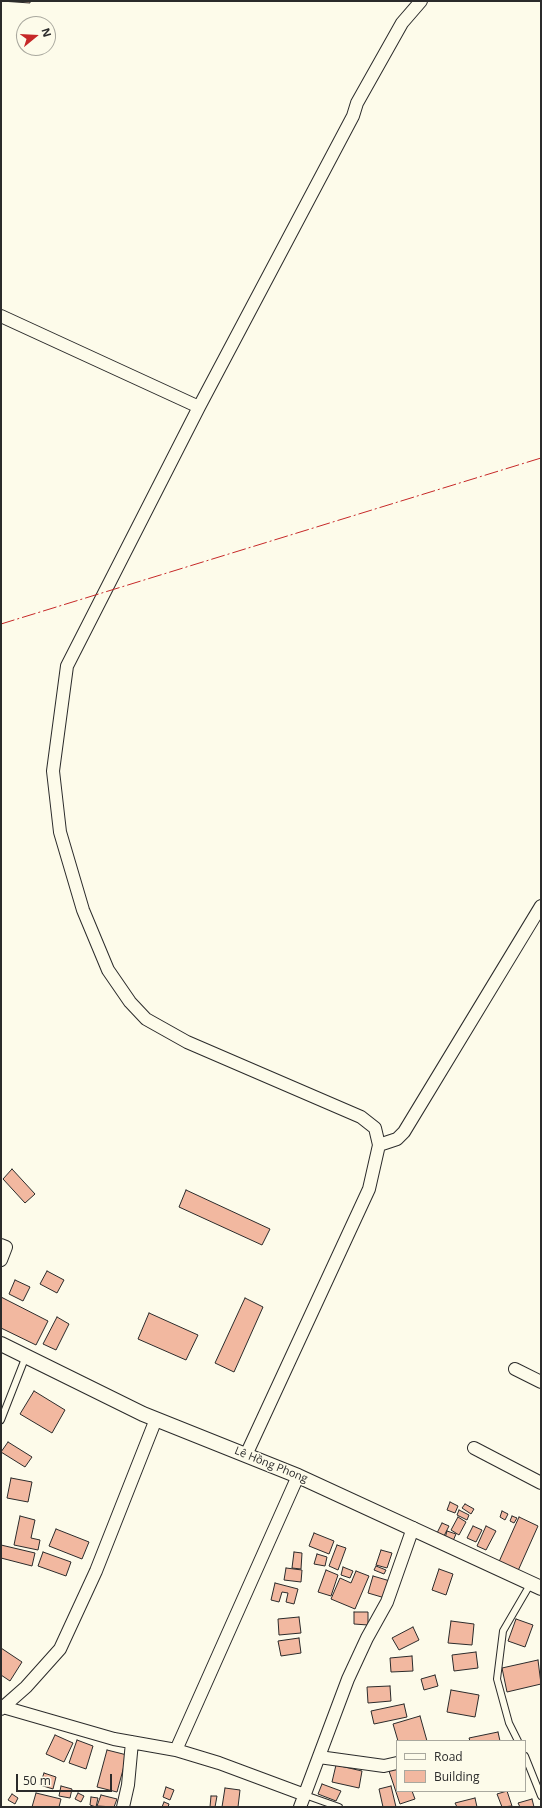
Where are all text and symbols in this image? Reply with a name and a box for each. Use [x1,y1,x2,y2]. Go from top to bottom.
north arrow [16,16,56,56]
text: N [38,26,55,39]
street label: Lê Hồng Phong [232,1444,310,1486]
legend [396,1740,526,1792]
text: Road [434,1748,463,1765]
scale bar [18,1766,114,1792]
text: Building [434,1768,479,1785]
text: 50 m [23,1772,51,1789]

